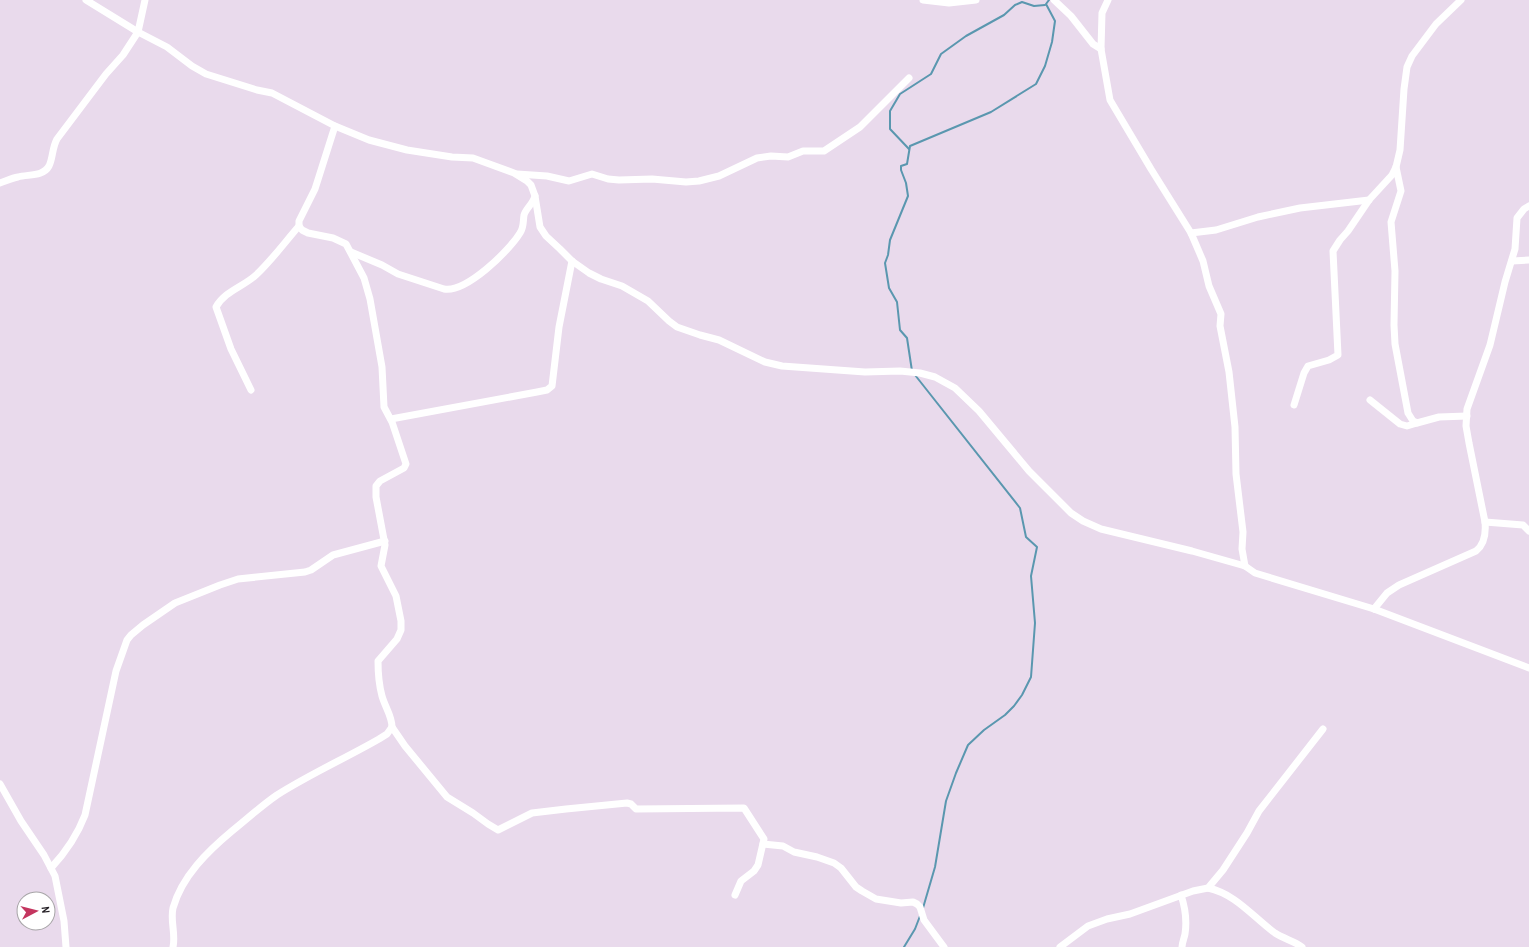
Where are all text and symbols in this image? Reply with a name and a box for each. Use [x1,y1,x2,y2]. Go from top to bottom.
north arrow [16,891,56,931]
text: N [39,906,53,914]

